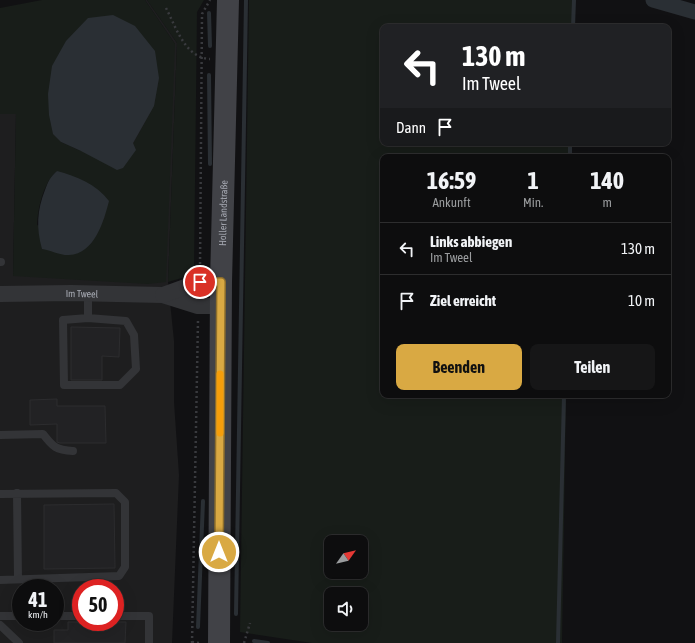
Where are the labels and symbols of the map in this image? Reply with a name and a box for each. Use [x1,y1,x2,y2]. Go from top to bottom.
street label: Holler Landstraße [217,180,230,246]
pin [183,265,217,299]
street label: Im Tweel [66,288,99,300]
position arrow [198,531,240,573]
north arrow [324,535,368,579]
speed limit sign: 50 [72,579,124,631]

